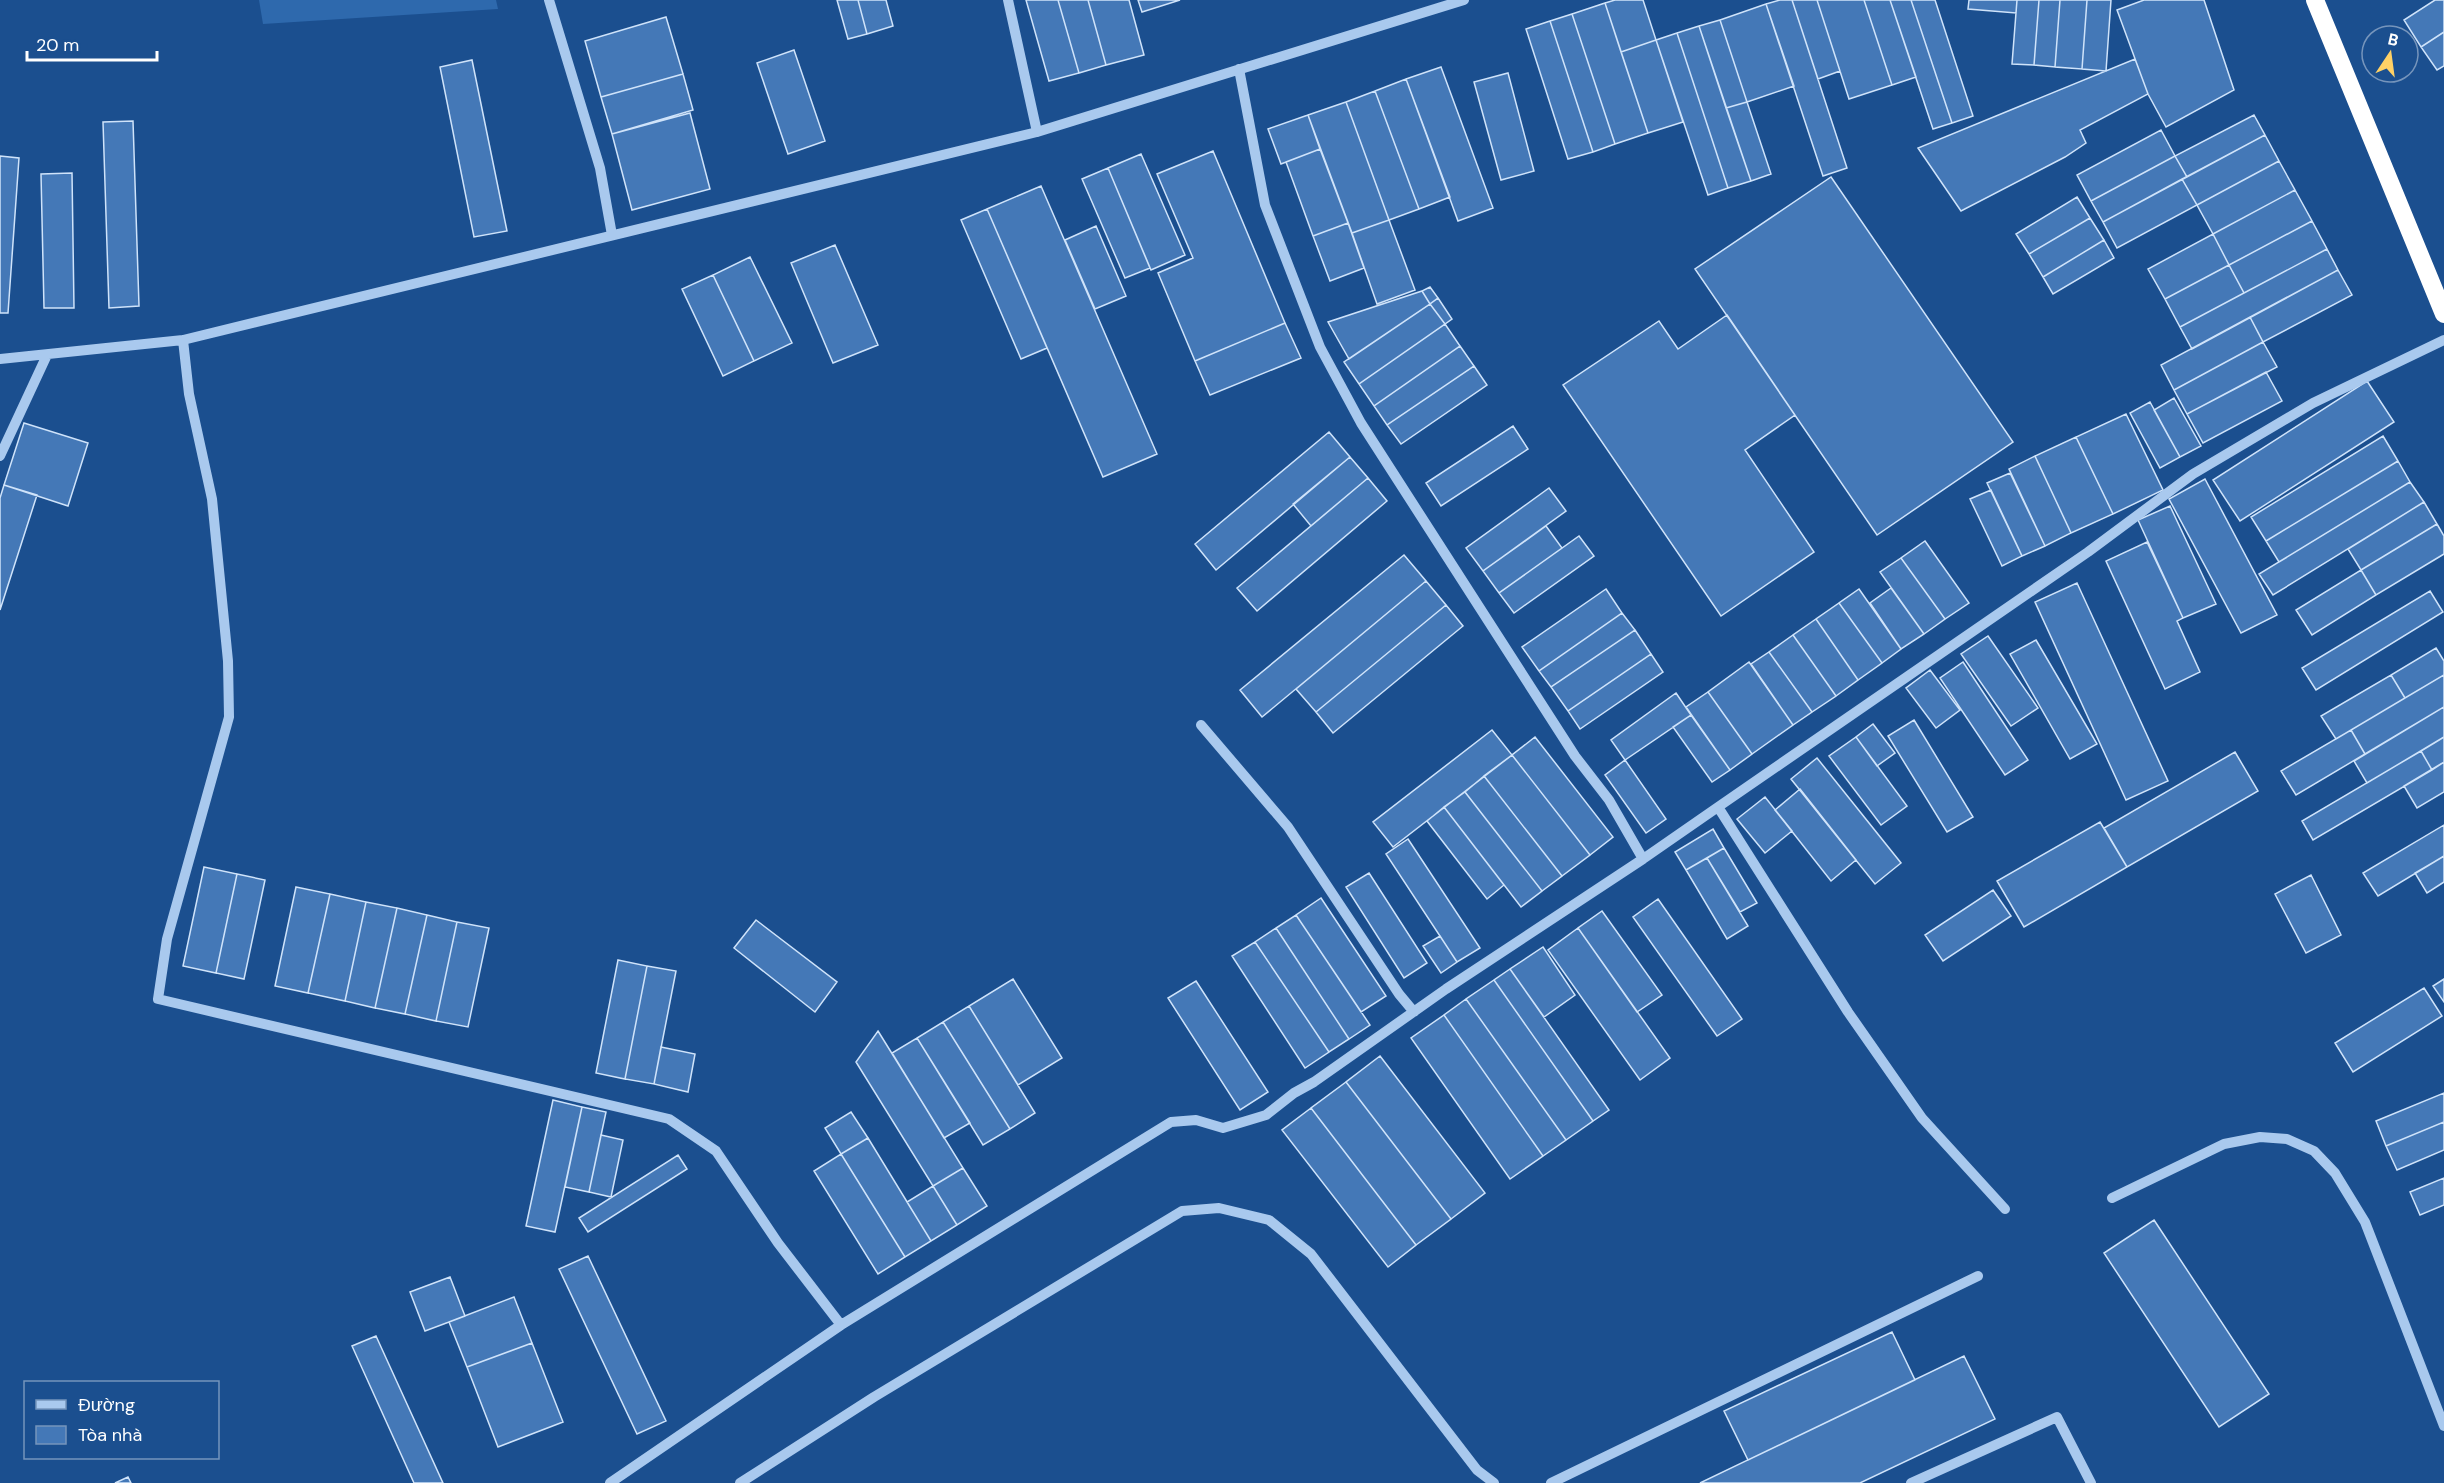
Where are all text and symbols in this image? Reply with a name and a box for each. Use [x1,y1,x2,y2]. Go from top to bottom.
scale bar [27,24,158,62]
north arrow [2360,24,2420,84]
text: B [2386,28,2401,51]
text: 20 m [36,33,79,57]
legend [24,1381,219,1459]
text: Đường [78,1393,135,1417]
text: Tòa nhà [78,1423,142,1447]

